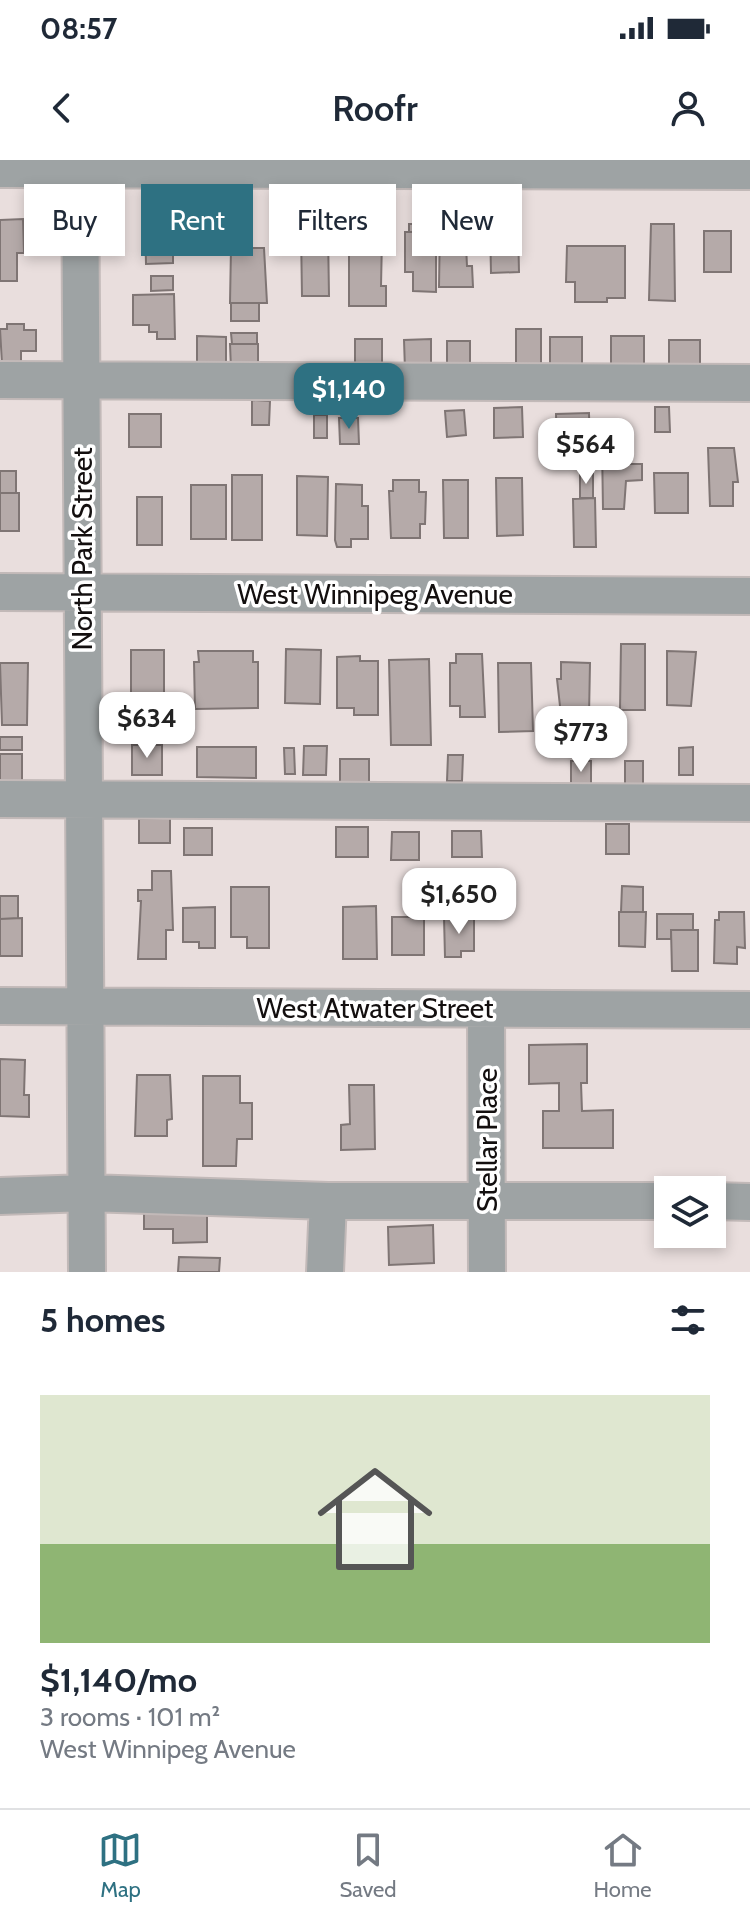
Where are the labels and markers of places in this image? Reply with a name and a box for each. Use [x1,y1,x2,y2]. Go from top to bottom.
pin: $1,140 [284,363,414,431]
pin: $564 [539,418,633,486]
pin: $634 [100,692,194,760]
pin: $773 [534,706,628,774]
pin: $1,650 [394,868,524,936]

